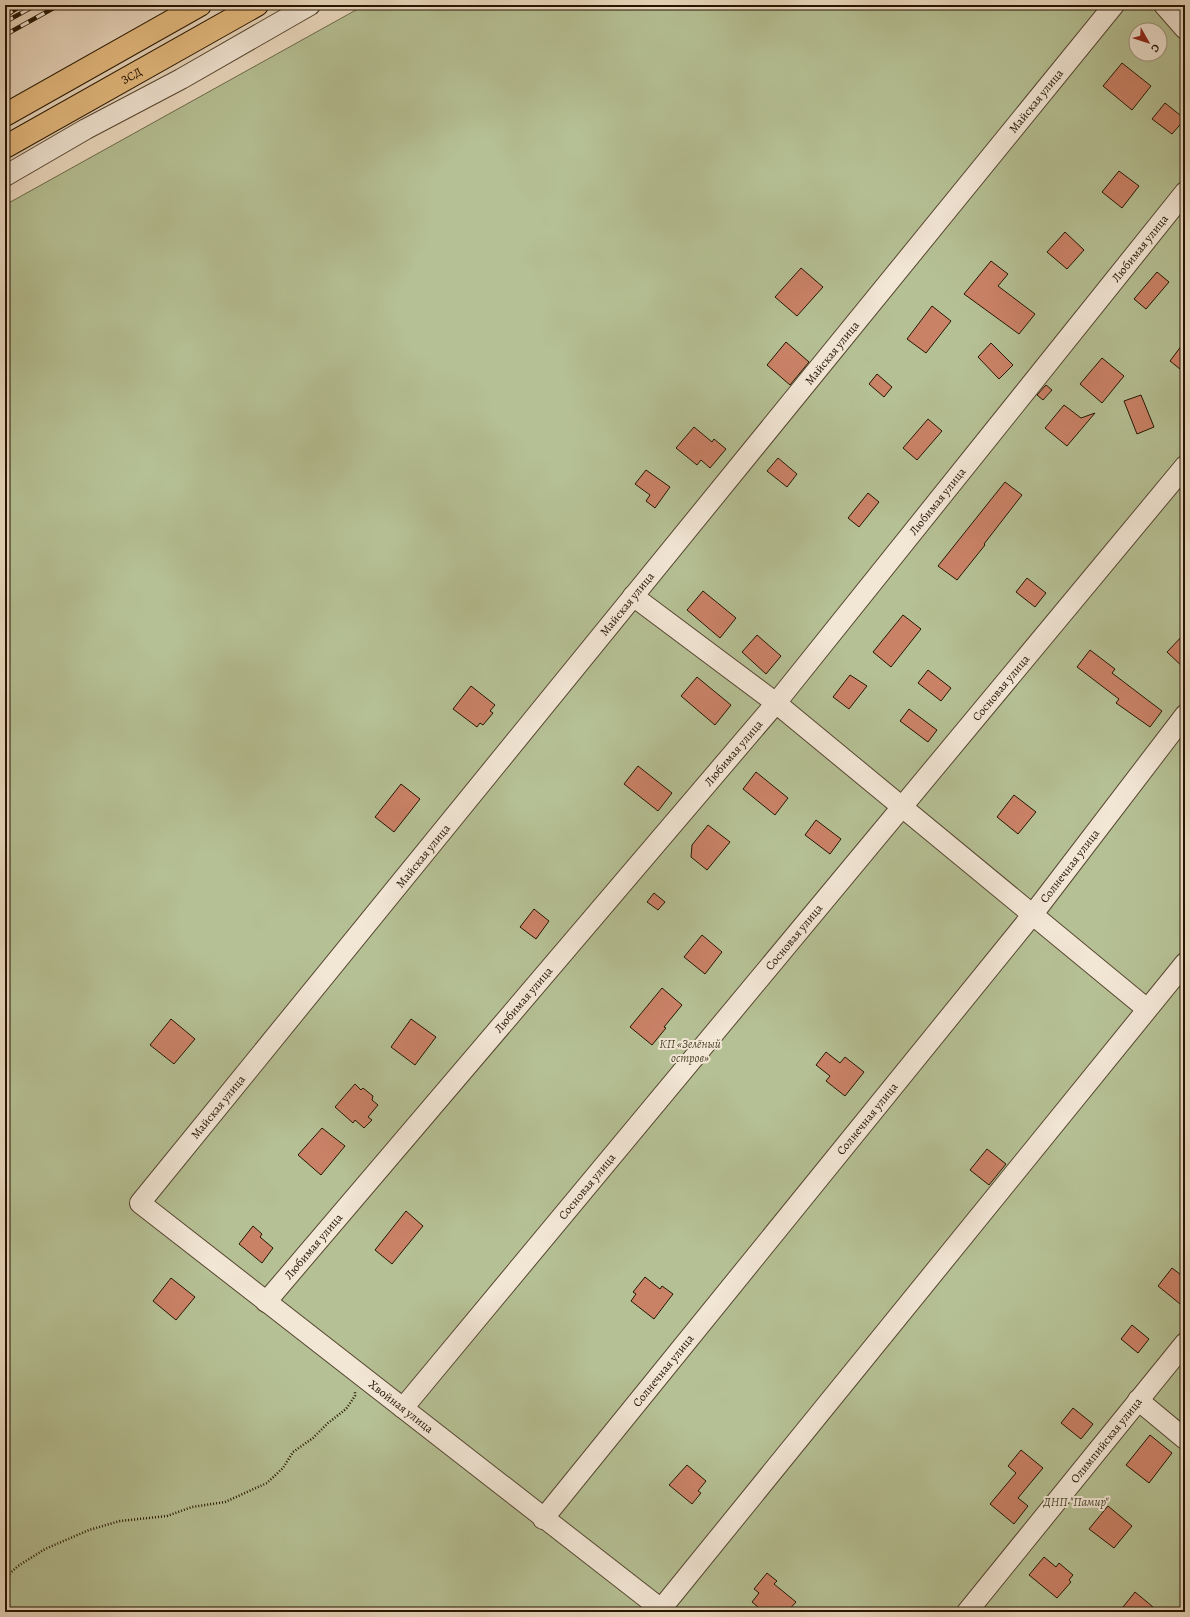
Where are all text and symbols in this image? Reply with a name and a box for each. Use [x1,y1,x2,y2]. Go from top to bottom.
north arrow [1128,22,1168,62]
text: С [1147,41,1163,56]
street label: ЗСД [118,63,145,88]
street label: Майская улица [1005,65,1067,136]
street label: Любимая улица [1108,211,1172,286]
street label: Майская улица [801,317,863,388]
street label: Любимая улица [905,464,970,538]
street label: Майская улица [596,568,658,639]
street label: Сосновая улица [969,651,1033,724]
street label: Любимая улица [701,716,766,790]
street label: Майская улица [392,820,454,891]
street label: Солнечная улица [1036,825,1103,906]
street label: Сосновая улица [762,900,826,974]
street label: Любимая улица [491,963,556,1036]
park label: КП «Зелёный остров» [659,1036,721,1066]
street label: Майская улица [187,1071,249,1142]
street label: Солнечная улица [833,1079,902,1158]
street label: Сосновая улица [555,1149,620,1223]
street label: Любимая улица [281,1210,346,1283]
street label: Солнечная улица [629,1331,698,1410]
street label: Хвойная улица [365,1376,437,1437]
street label: Олимпийская улица [1067,1394,1146,1486]
park label: ДНП "Памир" [1042,1494,1109,1510]

